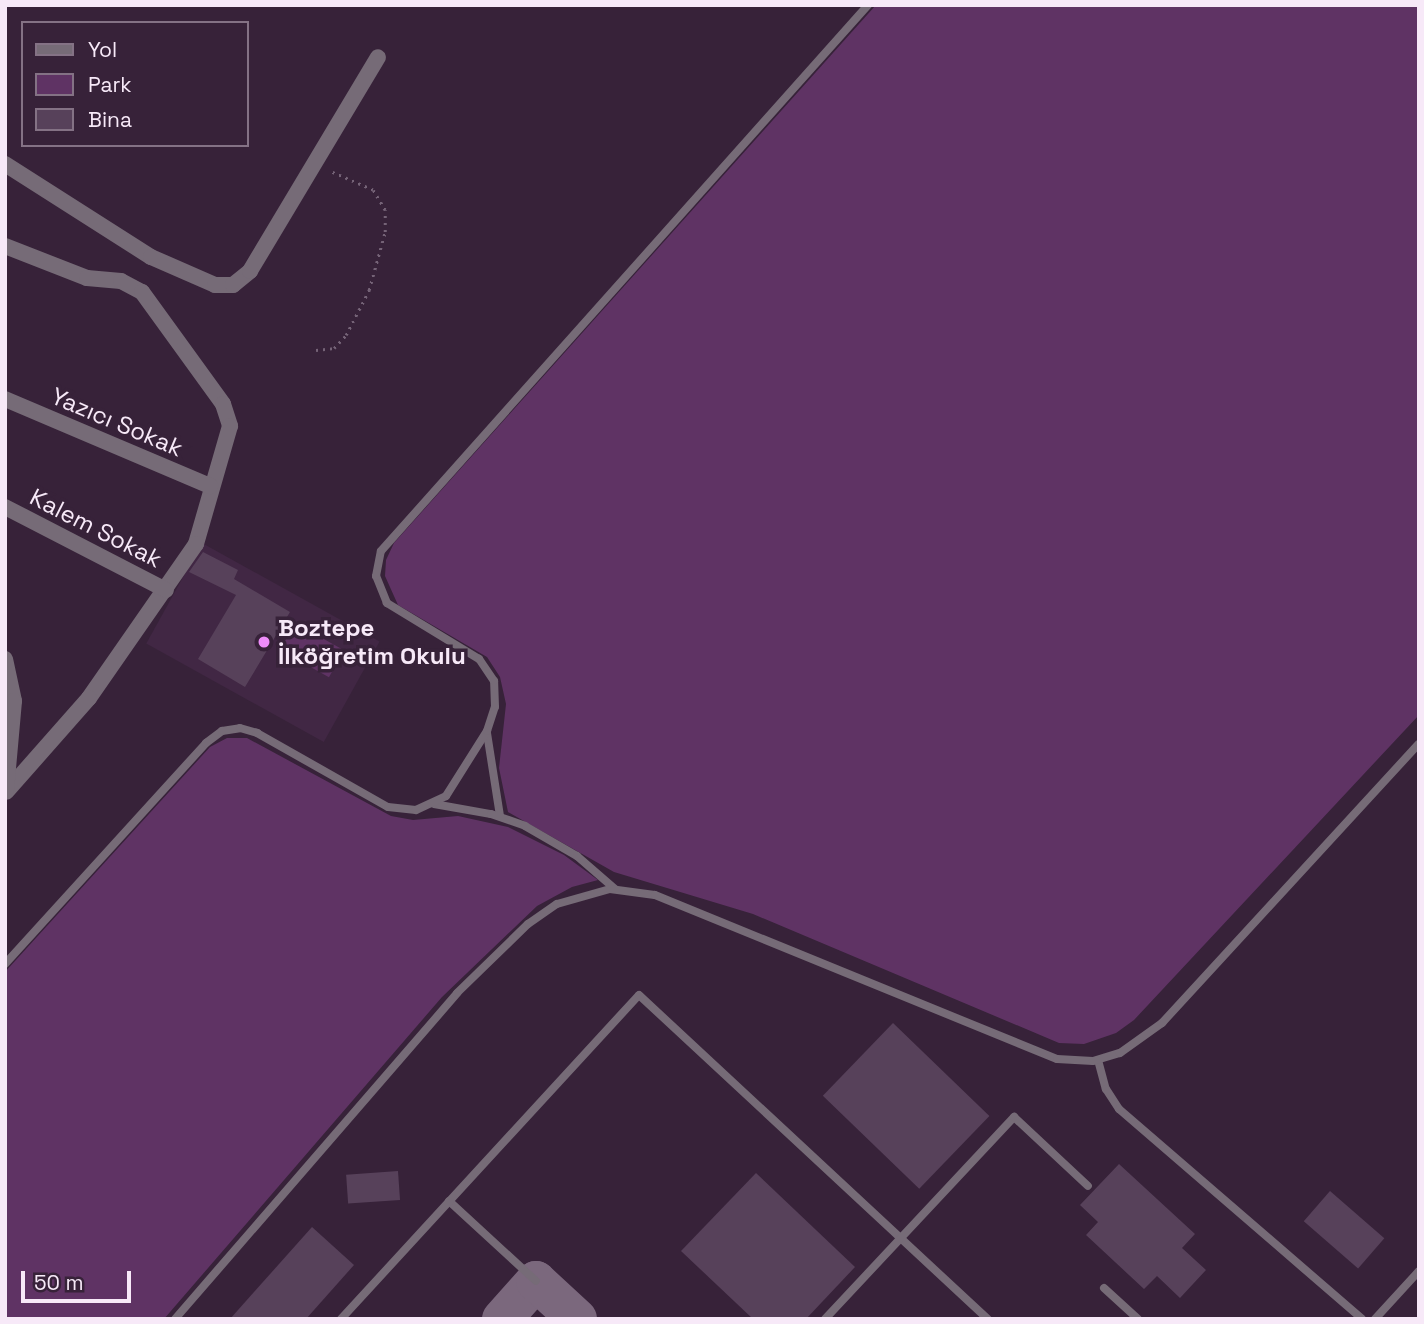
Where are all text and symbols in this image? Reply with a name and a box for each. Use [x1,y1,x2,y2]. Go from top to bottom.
legend [21,21,248,147]
text: Yol [88,36,117,63]
text: Park [88,71,132,98]
text: Bina [88,106,132,133]
street label: Yazıcı Sokak [47,381,187,463]
street label: Kalem Sokak [25,482,167,574]
place label: Boztepe İlköğretim Okulu [278,614,466,670]
marker: Boztepe İlköğretim Okulu [256,634,272,650]
scale bar [24,1258,135,1302]
text: 50 m [34,1269,84,1296]

